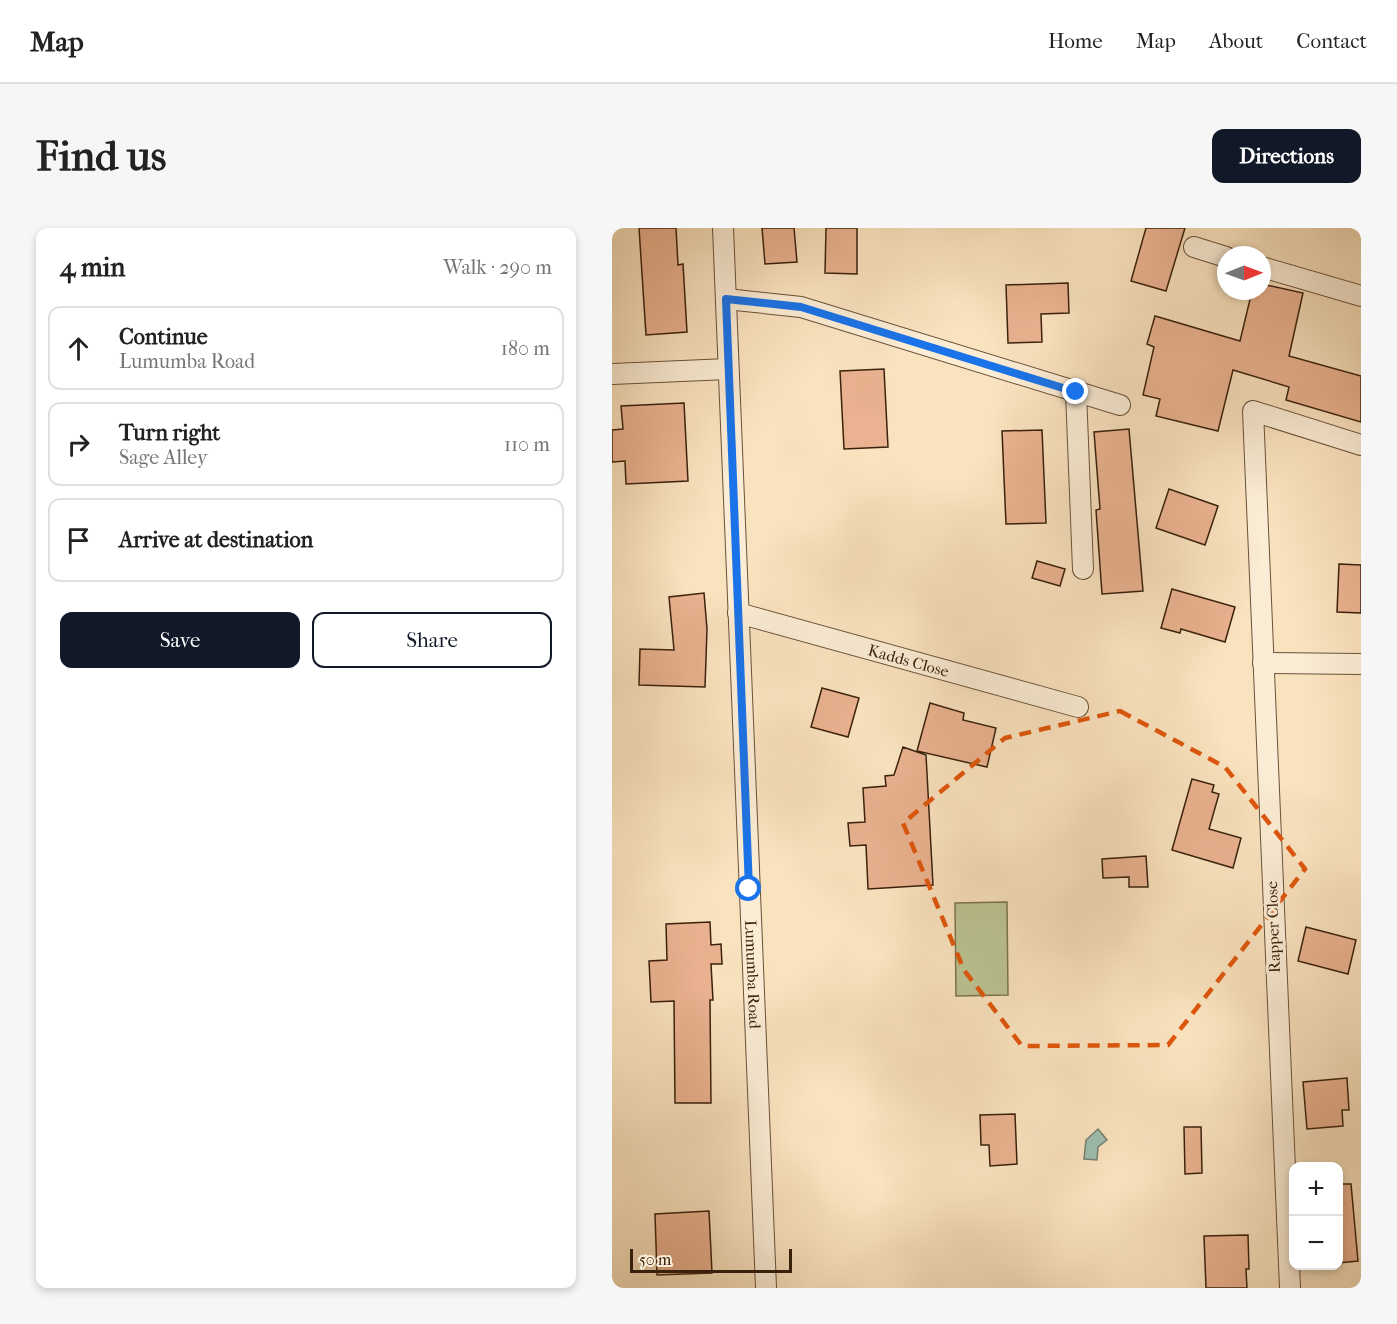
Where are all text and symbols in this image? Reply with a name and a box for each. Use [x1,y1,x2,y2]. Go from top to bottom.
text: Map [30,25,84,58]
text: Home [1048,29,1103,53]
text: Map [1136,29,1176,53]
text: About [1209,29,1263,53]
text: Contact [1296,29,1367,53]
button: Directions [1212,129,1361,183]
text: Find us [36,132,166,181]
north arrow [1217,246,1271,300]
text: 4 min [60,252,125,283]
text: Walk · 290 m [443,256,552,279]
text: Continue [119,324,208,350]
icon: ahead [62,332,95,365]
text: 180 m [501,337,550,360]
text: Lumumba Road [119,350,255,373]
route end [1062,378,1088,404]
text: Turn right [119,420,220,446]
icon: right [62,428,95,461]
text: 110 m [504,433,550,456]
text: Sage Alley [119,446,208,469]
icon: arrive [62,524,95,557]
text: Arrive at destination [119,527,313,553]
button: Save [60,612,300,668]
button: Share [312,612,552,668]
street label: Kadds Close [866,640,951,680]
route start [735,875,761,901]
street label: Rapper Close [1262,881,1284,973]
street label: Lumumba Road [742,920,765,1030]
map controls [1289,1162,1343,1270]
button: + [1289,1162,1343,1216]
button: − [1289,1216,1343,1270]
scale bar [630,1246,792,1274]
text: 50 m [639,1250,671,1269]

